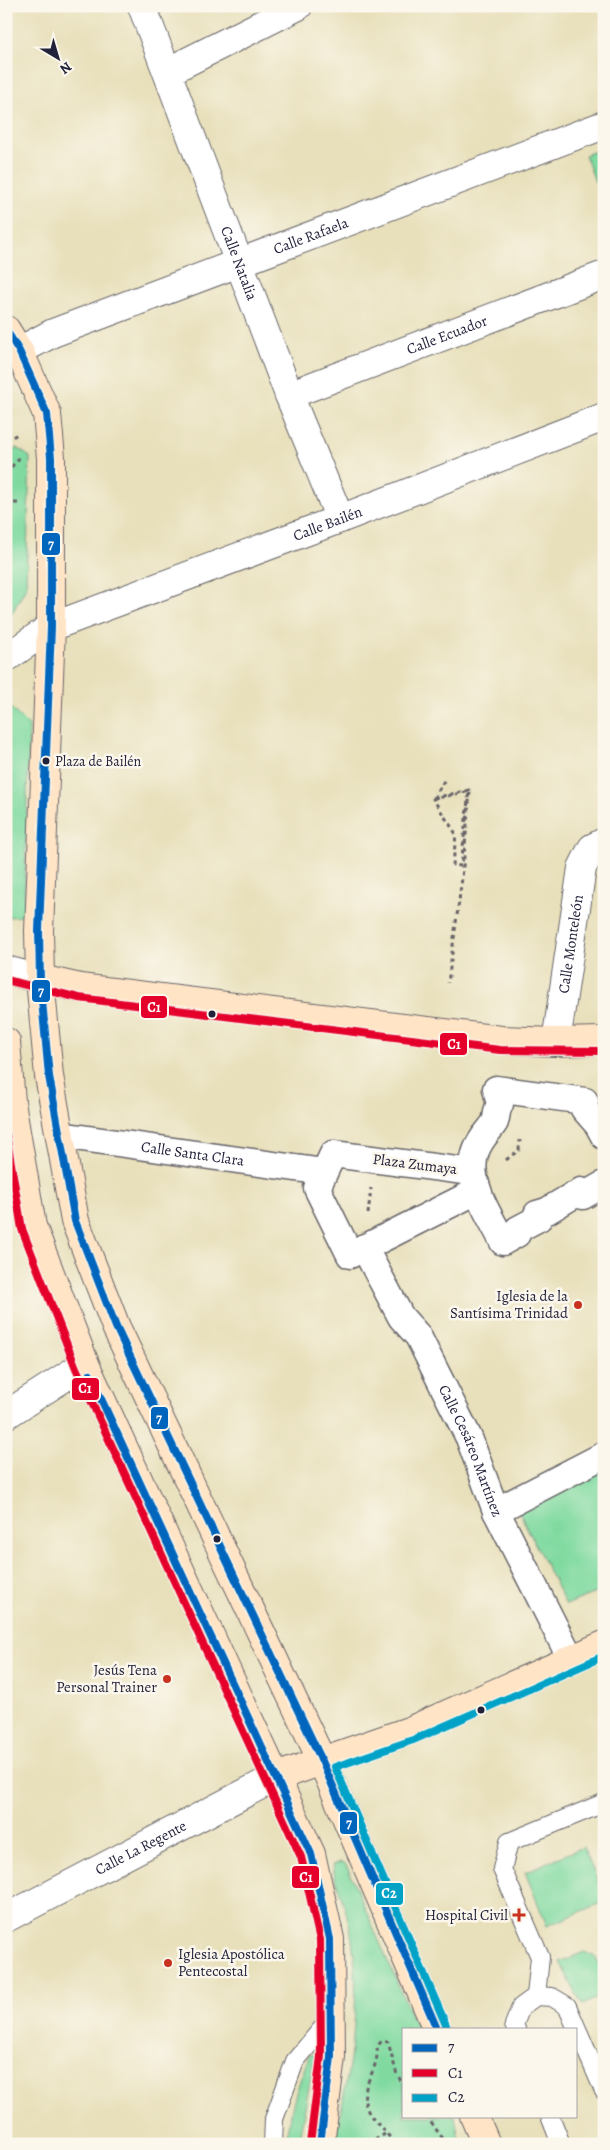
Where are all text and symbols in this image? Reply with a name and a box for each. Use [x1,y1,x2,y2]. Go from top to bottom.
north arrow [32,32,82,82]
text: N [56,57,76,78]
street label: Calle Rafaela [270,212,351,259]
street label: Calle Natalia [216,223,262,303]
street label: Calle Ecuador [404,310,490,359]
street label: Calle Bailén [290,501,365,546]
line badge: 7 [41,532,61,556]
text: 7 [48,535,54,554]
place label: Plaza de Bailén [55,752,141,771]
marker: Plaza de Bailén [41,756,51,766]
street label: Calle Monteleón [553,893,588,995]
line badge: 7 [31,979,51,1003]
text: 7 [38,982,44,1001]
line badge: C1 [140,995,168,1019]
text: C1 [147,998,161,1017]
unlabelled marker [207,1009,217,1019]
line badge: C1 [439,1032,468,1056]
text: C1 [447,1035,461,1054]
street label: Calle Santa Clara [140,1136,246,1171]
street label: Plaza Zumaya [372,1149,458,1179]
place label: Iglesia de la Santísima Trinidad [450,1286,569,1323]
marker: Iglesia de la Santísima Trinidad [572,1299,584,1311]
line badge: C1 [71,1377,100,1401]
text: C1 [78,1379,92,1398]
street label: Calle Cesáreo Martínez [434,1381,507,1520]
line badge: 7 [150,1406,169,1430]
text: 7 [156,1409,162,1428]
unlabelled marker [212,1534,222,1544]
place label: Jesús Tena Personal Trainer [56,1660,157,1697]
marker: Jesús Tena Personal Trainer [161,1673,173,1685]
unlabelled marker [476,1705,486,1715]
line badge: 7 [339,1811,358,1835]
text: 7 [346,1814,352,1833]
street label: Calle La Regente [92,1815,190,1880]
line badge: C1 [291,1865,320,1889]
text: C1 [299,1868,313,1887]
line badge: C2 [375,1882,404,1906]
text: C2 [381,1884,397,1903]
place label: Hospital Civil [425,1905,508,1925]
marker: Hospital Civil [512,1908,526,1922]
place label: Iglesia Apostólica Pentecostal [178,1944,285,1981]
marker: Iglesia Apostólica Pentecostal [162,1957,174,1969]
legend [402,2028,578,2118]
text: 7 [448,2037,455,2057]
text: C1 [448,2063,463,2083]
text: C2 [448,2087,465,2107]

